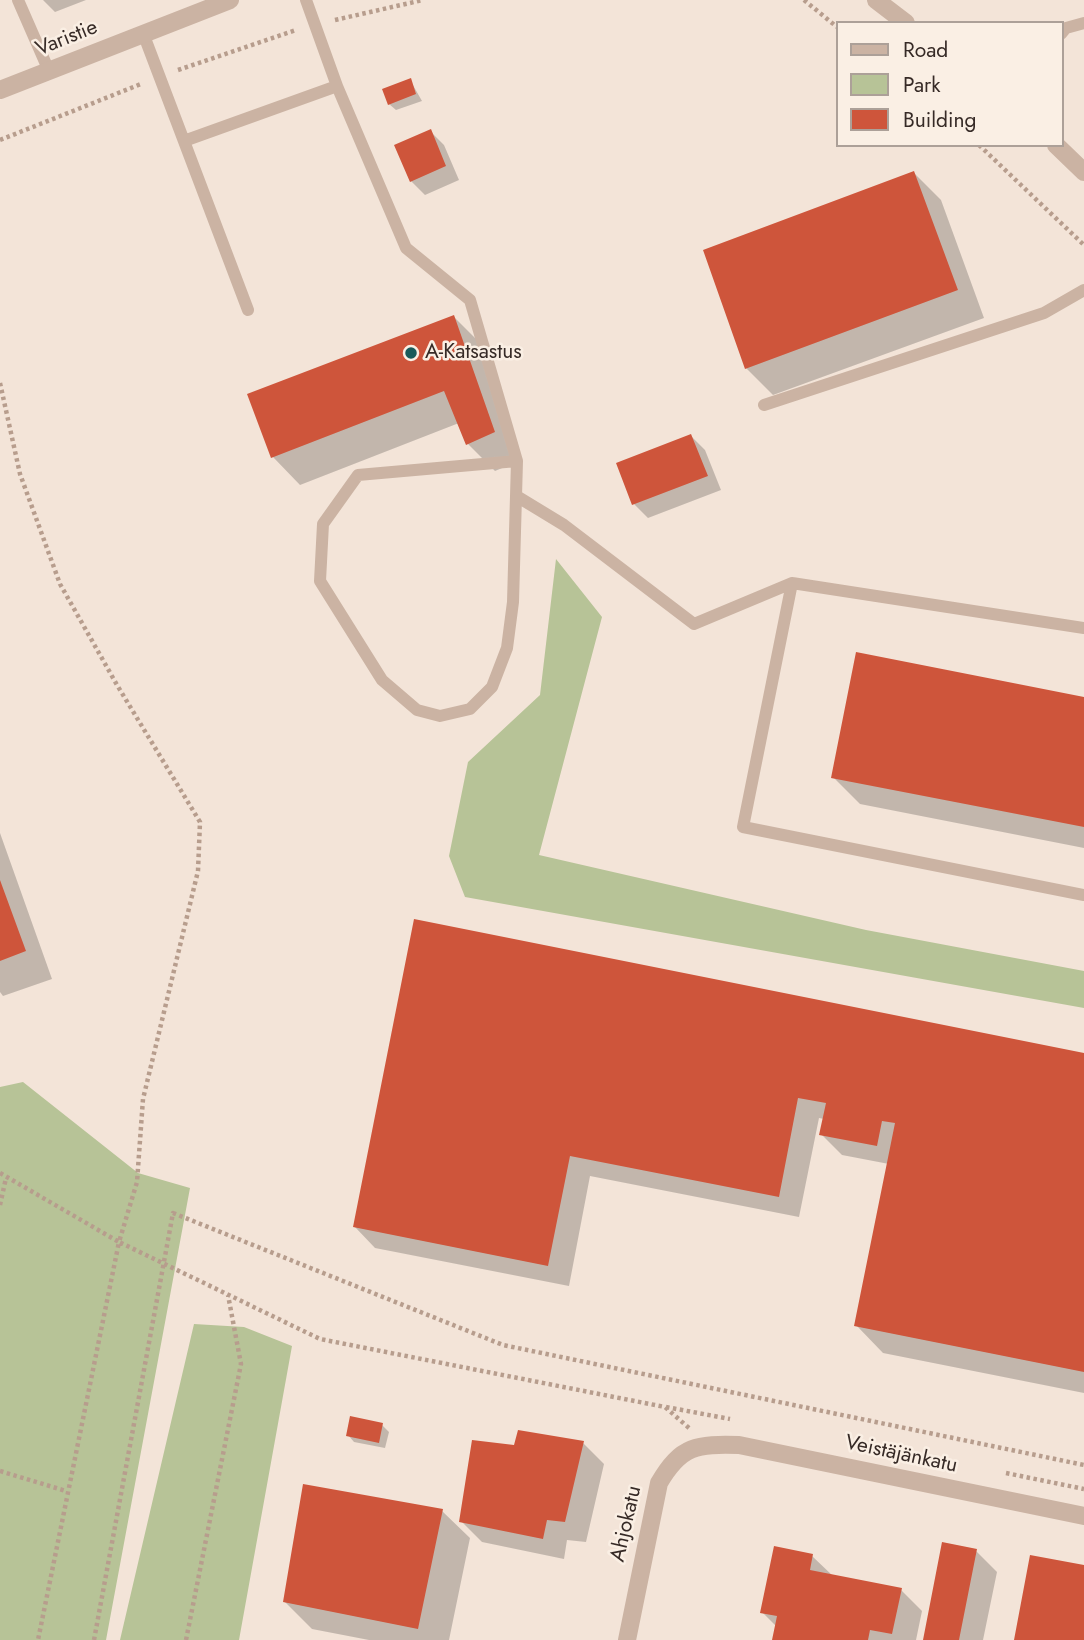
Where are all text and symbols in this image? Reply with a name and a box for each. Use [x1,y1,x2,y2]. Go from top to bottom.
street label: Varistie [32,15,102,63]
legend [836,21,1063,147]
text: Road [903,35,948,65]
text: Park [903,70,940,100]
text: Building [903,105,976,135]
place label: A-Katsastus [425,340,522,366]
marker: A-Katsastus [403,345,419,361]
street label: Veistäjänkatu [843,1431,959,1479]
street label: Ahjokatu [606,1484,648,1564]

